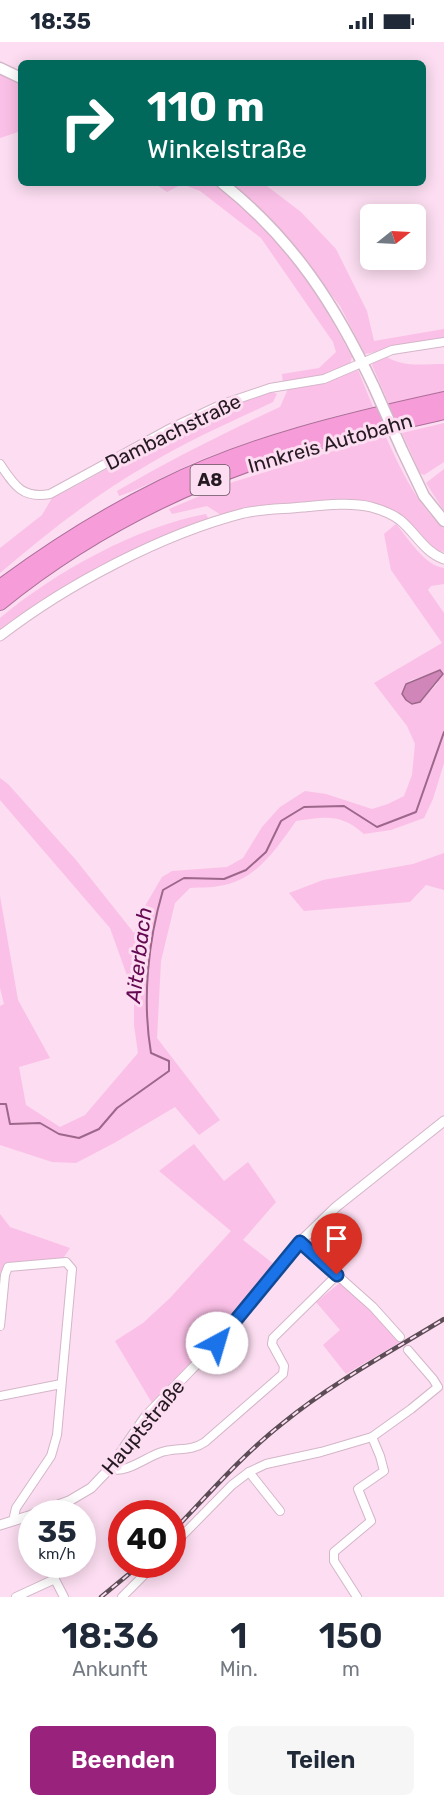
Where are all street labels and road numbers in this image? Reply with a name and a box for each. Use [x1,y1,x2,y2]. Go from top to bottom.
street label: Dambachstraße [101,389,245,475]
street label: Innkreis Autobahn [245,408,415,478]
road number: A8 [190,465,230,495]
street label: Hauptstraße [96,1375,190,1479]

